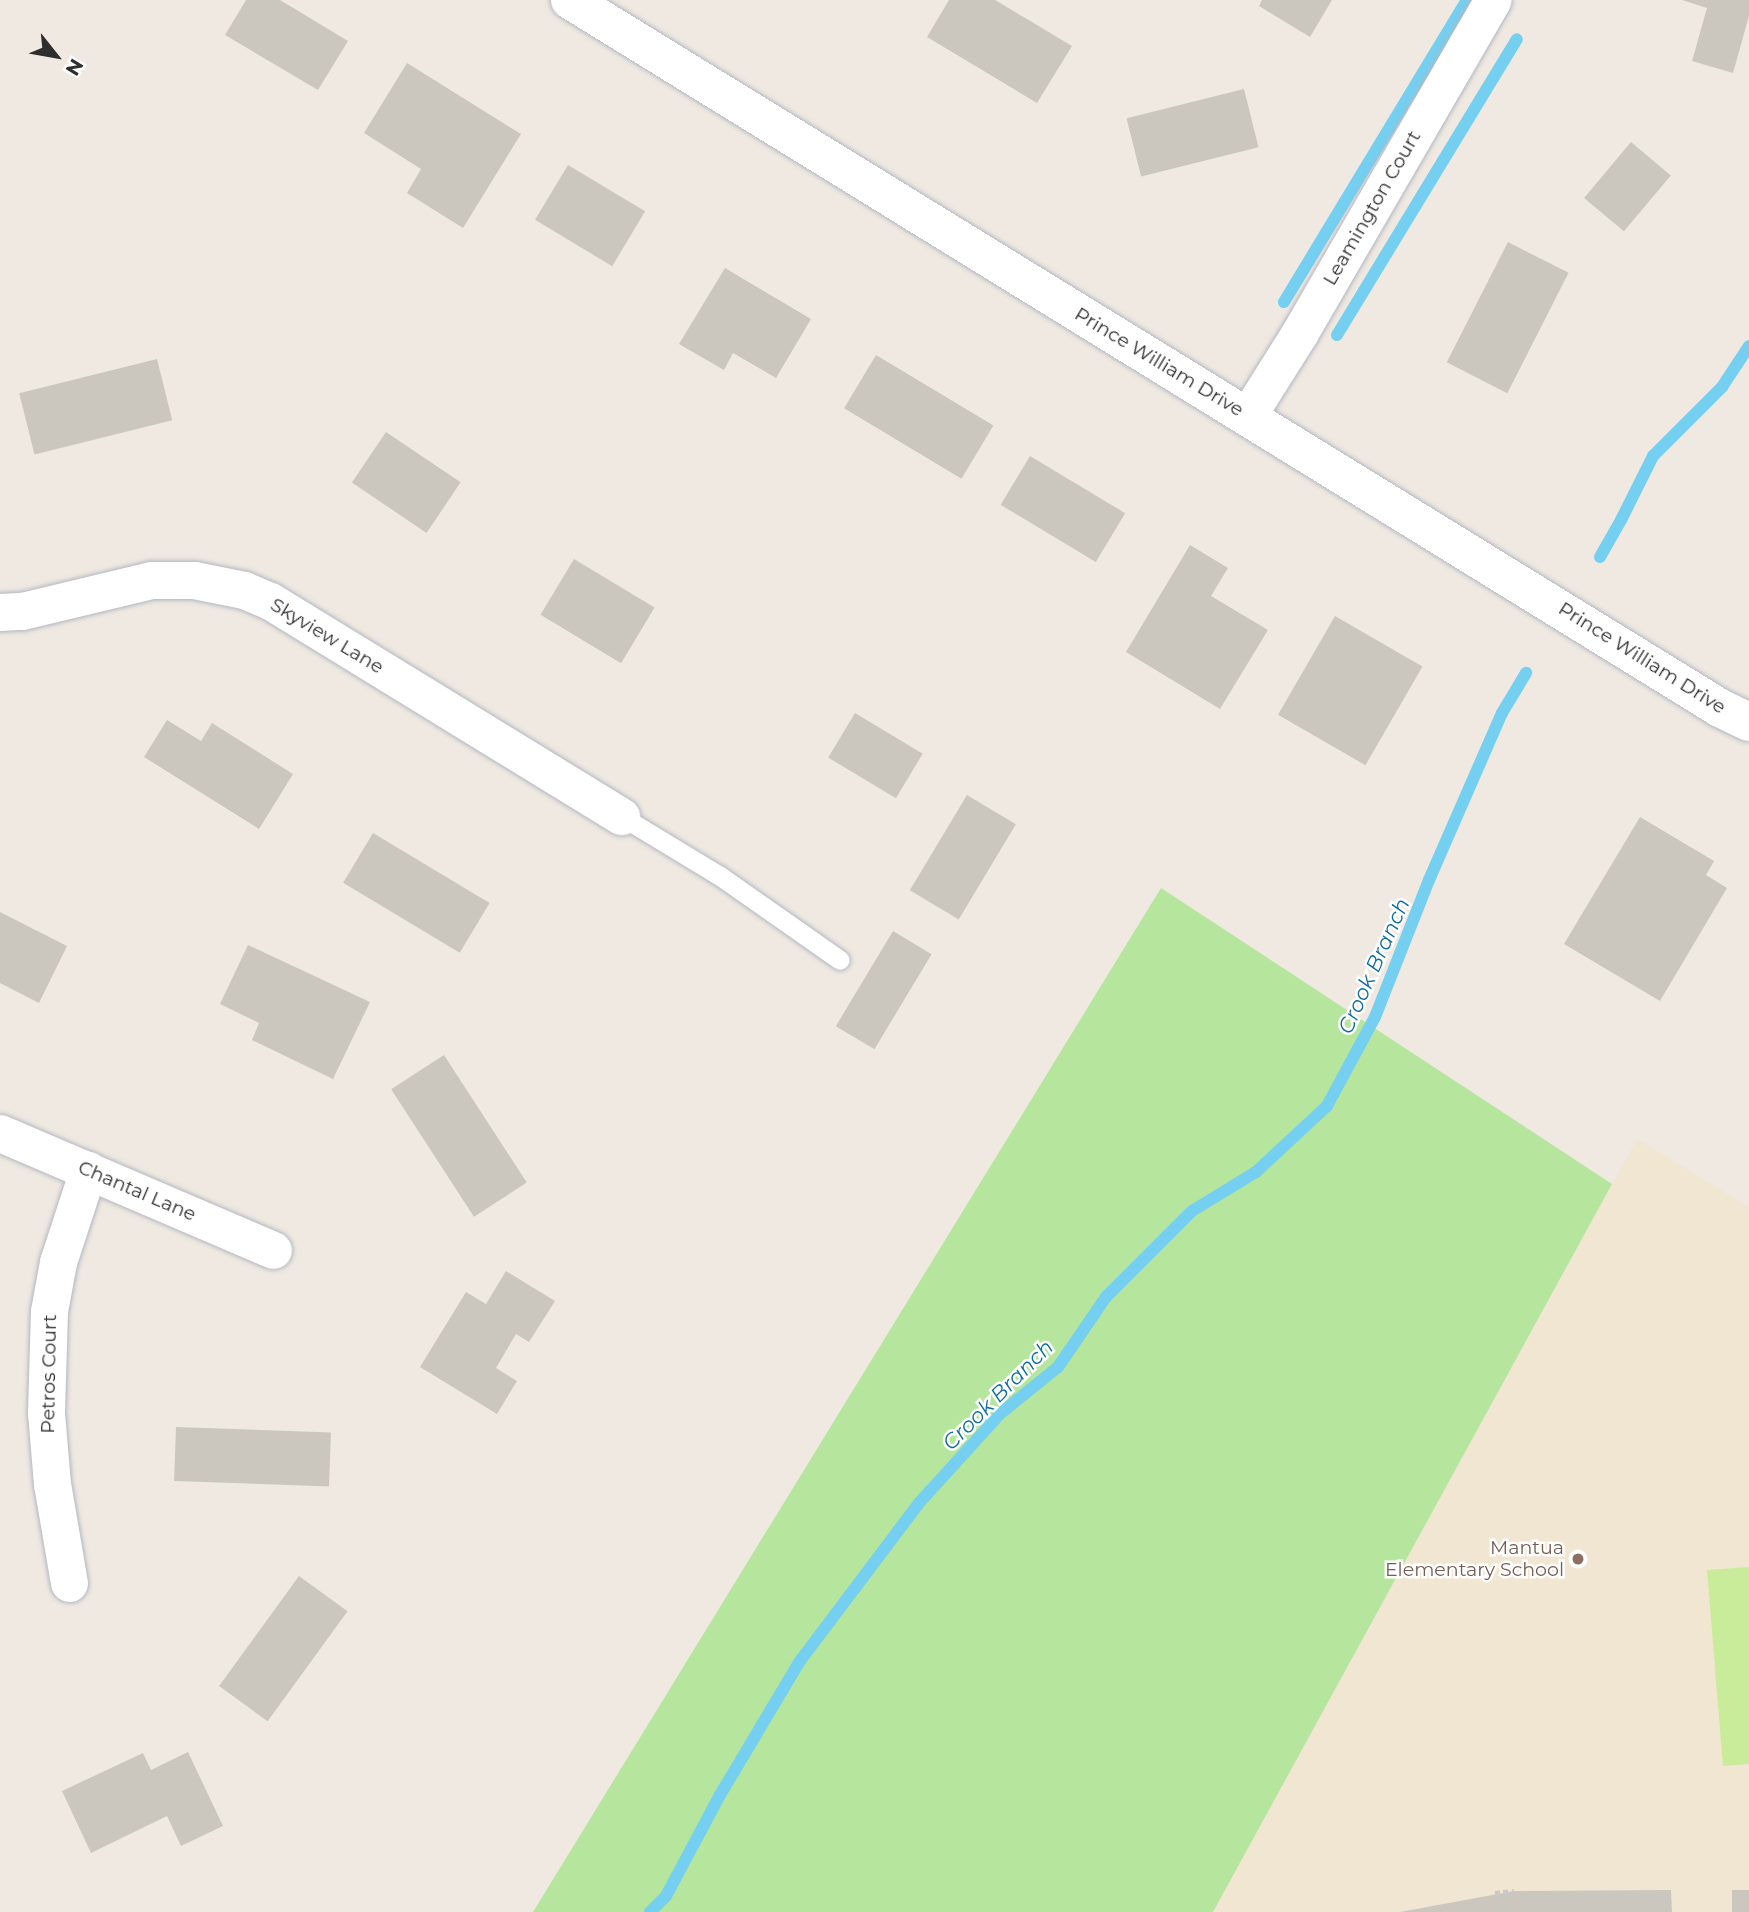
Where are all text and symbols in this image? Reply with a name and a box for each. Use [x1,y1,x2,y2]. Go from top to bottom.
north arrow [21,21,91,91]
text: N [61,55,88,80]
street label: Leamington Court [1318,127,1426,289]
street label: Prince William Drive [1070,303,1248,421]
street label: Skyview Lane [266,593,388,679]
street label: Prince William Drive [1554,597,1730,719]
water label: Crook Branch [1333,894,1415,1038]
street label: Chantal Lane [75,1156,199,1226]
street label: Petros Court [37,1314,61,1434]
water label: Crook Branch [938,1335,1058,1455]
place label: Mantua Elementary School [1385,1537,1564,1581]
marker: Mantua Elementary School [1570,1551,1586,1567]

